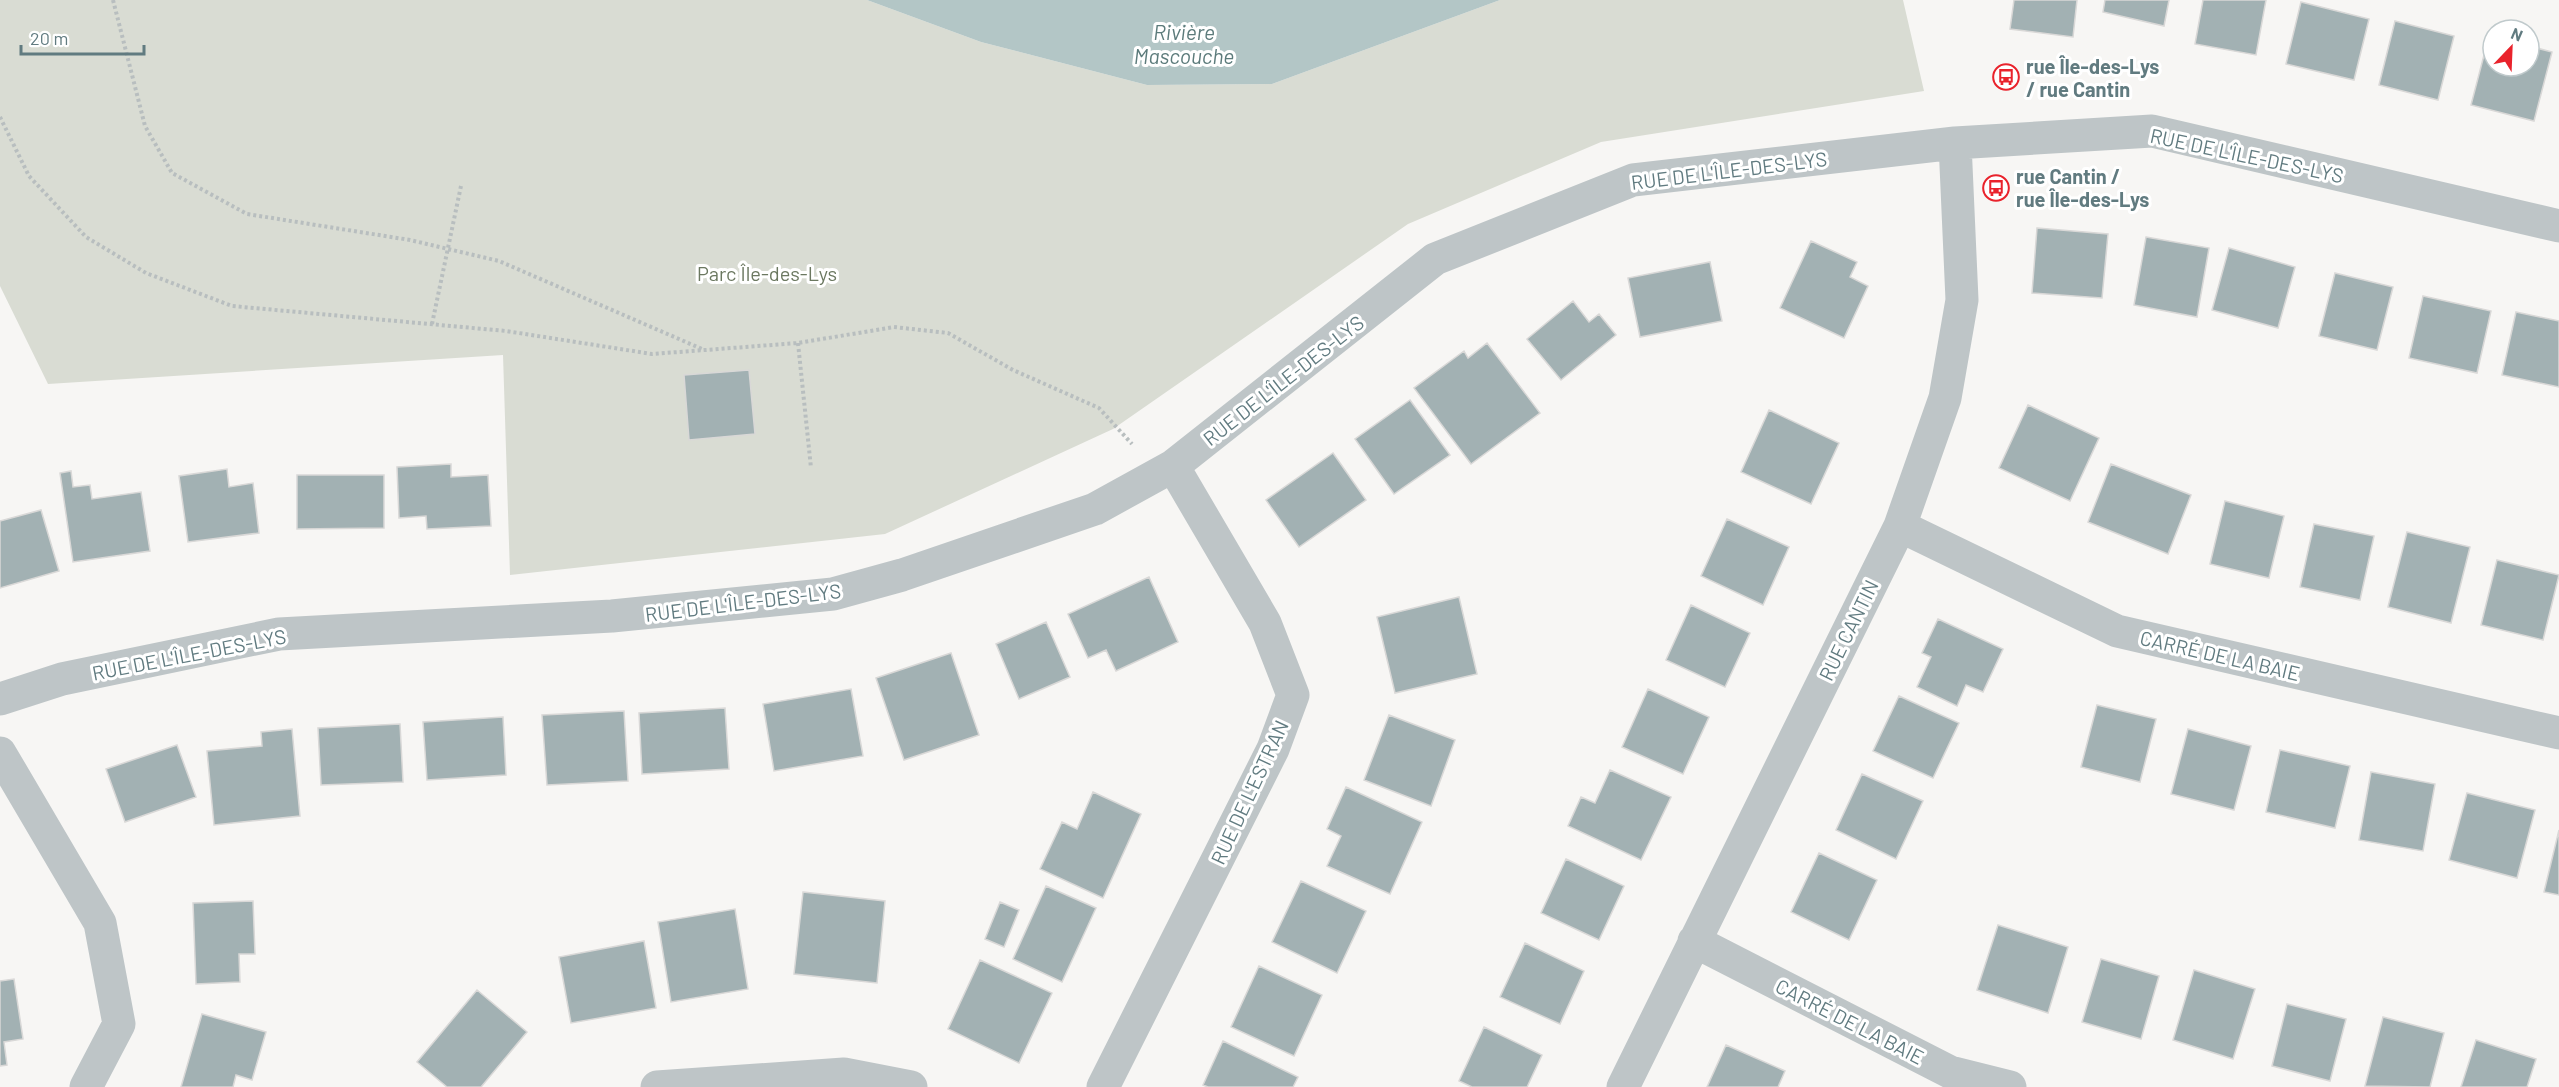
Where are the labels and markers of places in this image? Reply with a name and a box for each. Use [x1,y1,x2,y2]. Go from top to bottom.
place label: rue Île-des-Lys / rue Cantin [2026,54,2159,101]
bus stop icon: rue Île-des-Lys / rue Cantin [1991,62,2021,92]
place label: rue Cantin / rue Île-des-Lys [2016,164,2149,211]
bus stop icon: rue Cantin / rue Île-des-Lys [1981,173,2011,203]

